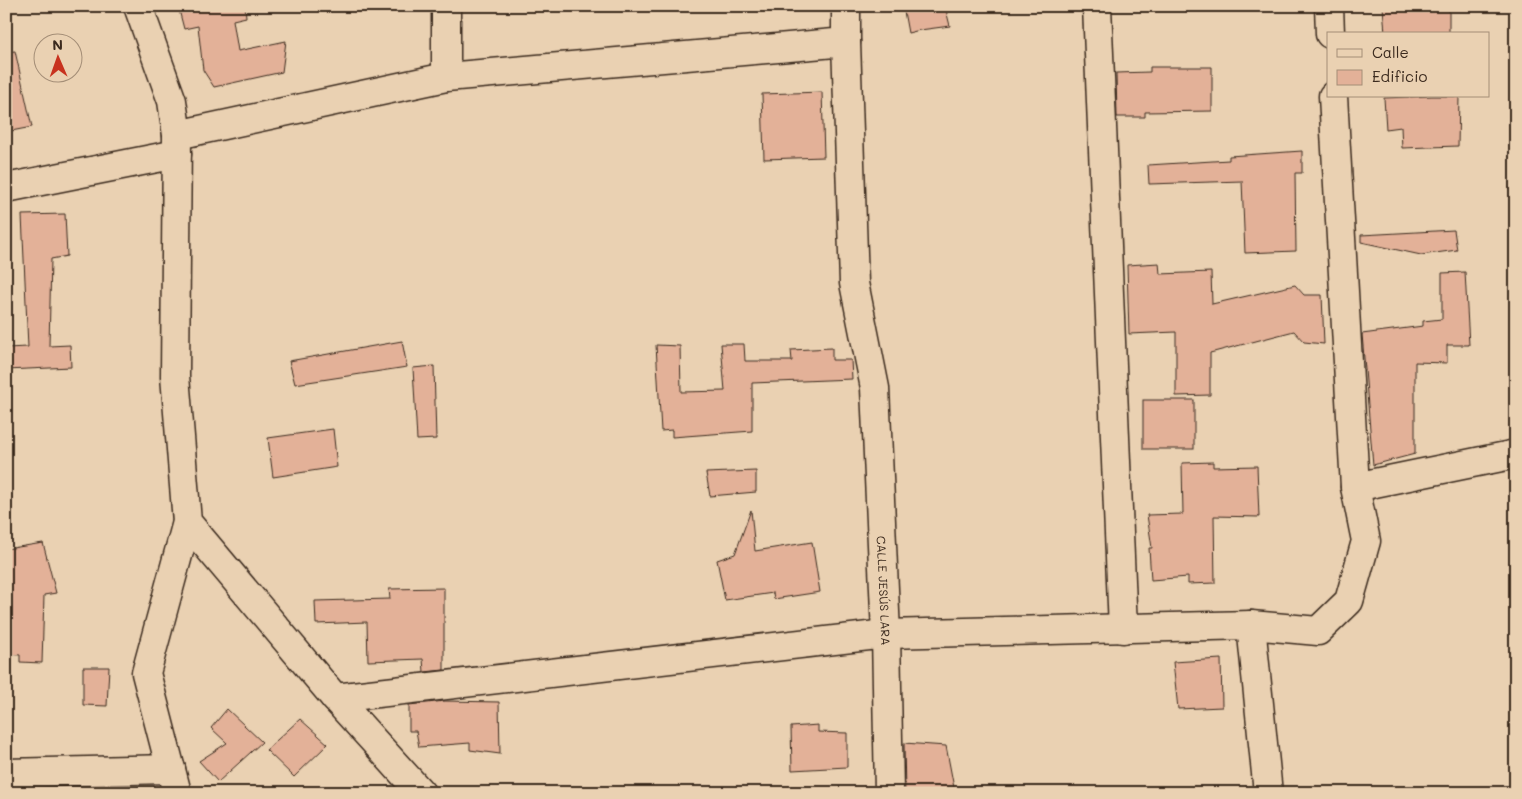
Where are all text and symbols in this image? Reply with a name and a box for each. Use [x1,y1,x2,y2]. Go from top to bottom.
north arrow [32,32,82,82]
legend [1327,32,1490,98]
text: N [52,35,63,54]
text: Calle [1372,42,1409,62]
text: Edificio [1372,66,1428,86]
street label: CALLE JESÚS LARA [874,535,894,646]

